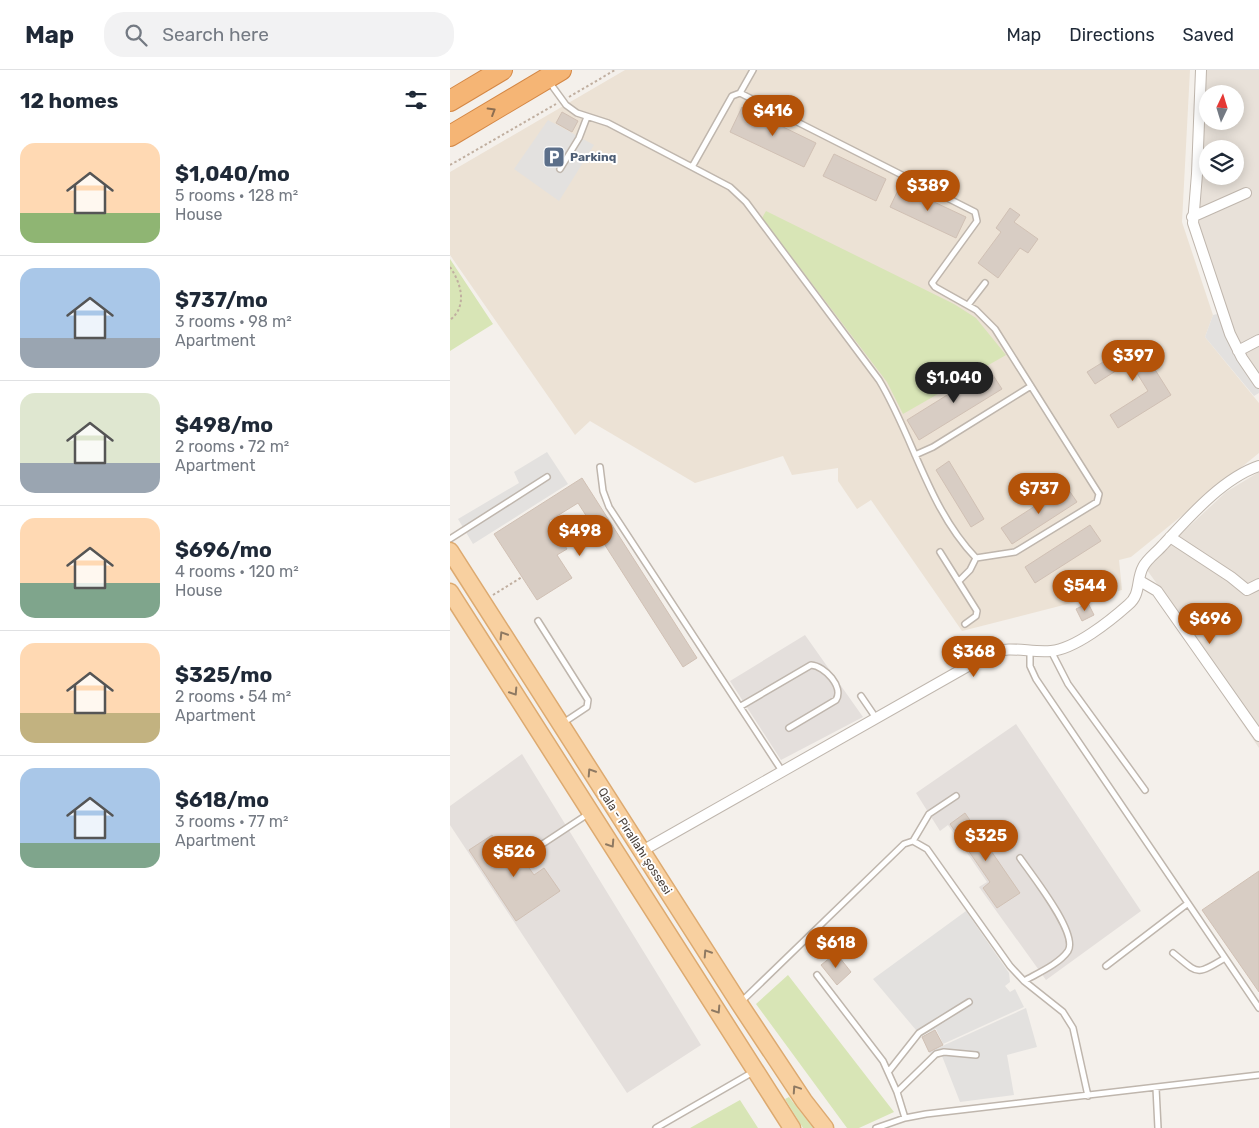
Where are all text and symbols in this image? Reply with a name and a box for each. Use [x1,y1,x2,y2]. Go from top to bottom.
search box [104,12,454,57]
text: Map [25,21,74,49]
icon: search [122,21,150,49]
text: Search here [162,23,269,46]
text: Map [1006,24,1041,46]
text: Directions [1069,24,1155,46]
text: Saved [1183,24,1234,46]
north arrow [1199,85,1244,130]
map controls [1199,85,1244,185]
icon: filters [402,86,430,114]
text: 12 homes [20,88,118,113]
pin: $416 [743,94,803,137]
text: $416 [753,101,793,120]
one-way arrow [486,107,495,117]
button: layers [1199,140,1244,185]
parking icon: Parkinq [542,145,566,169]
place label: Parkinq [570,150,616,164]
text: $1,040/mo [175,161,290,186]
icon: home [60,163,120,223]
pin: $389 [898,170,958,212]
text: $389 [907,176,949,195]
text: 5 rooms · 128 m² [175,186,298,205]
text: House [175,205,222,224]
text: $737/mo [175,287,268,312]
icon: home [60,288,120,348]
text: 3 rooms · 98 m² [175,312,292,331]
text: Apartment [175,331,255,350]
pin: $397 [1103,340,1163,382]
text: $397 [1113,346,1153,365]
pin: $1,040 [913,362,995,404]
text: $1,040 [926,368,982,387]
text: $498/mo [175,412,273,437]
icon: home [60,413,120,473]
text: 2 rooms · 72 m² [175,437,289,456]
text: Apartment [175,456,255,475]
pin: $737 [1009,472,1069,515]
text: $737 [1019,479,1059,498]
pin: $498 [550,514,610,557]
text: $498 [559,521,601,540]
text: $696/mo [175,537,272,562]
icon: home [60,538,120,598]
text: 4 rooms · 120 m² [175,562,299,581]
pin: $544 [1055,570,1115,612]
text: $544 [1064,576,1106,595]
text: House [175,581,222,600]
pin: $696 [1180,602,1240,645]
text: $696 [1189,609,1231,628]
one-way arrow [500,631,510,640]
pin: $368 [944,636,1004,678]
text: $368 [953,642,995,661]
text: $325/mo [175,662,272,687]
icon: home [60,663,120,723]
one-way arrow [508,686,517,696]
text: 2 rooms · 54 m² [175,687,291,706]
text: Apartment [175,706,255,725]
one-way arrow [588,768,597,777]
street label: Qala - Pirallahı şossesi [595,785,675,897]
text: $618/mo [175,787,269,812]
icon: home [60,788,120,848]
text: 3 rooms · 77 m² [175,812,288,831]
pin: $325 [956,820,1016,862]
text: $325 [965,826,1007,845]
text: Apartment [175,831,255,850]
pin: $526 [484,836,544,878]
one-way arrow [605,838,614,847]
text: $526 [493,842,535,861]
pin: $618 [806,926,866,969]
text: $618 [816,933,856,952]
one-way arrow [704,949,713,958]
one-way arrow [711,1005,721,1014]
one-way arrow [793,1085,802,1094]

